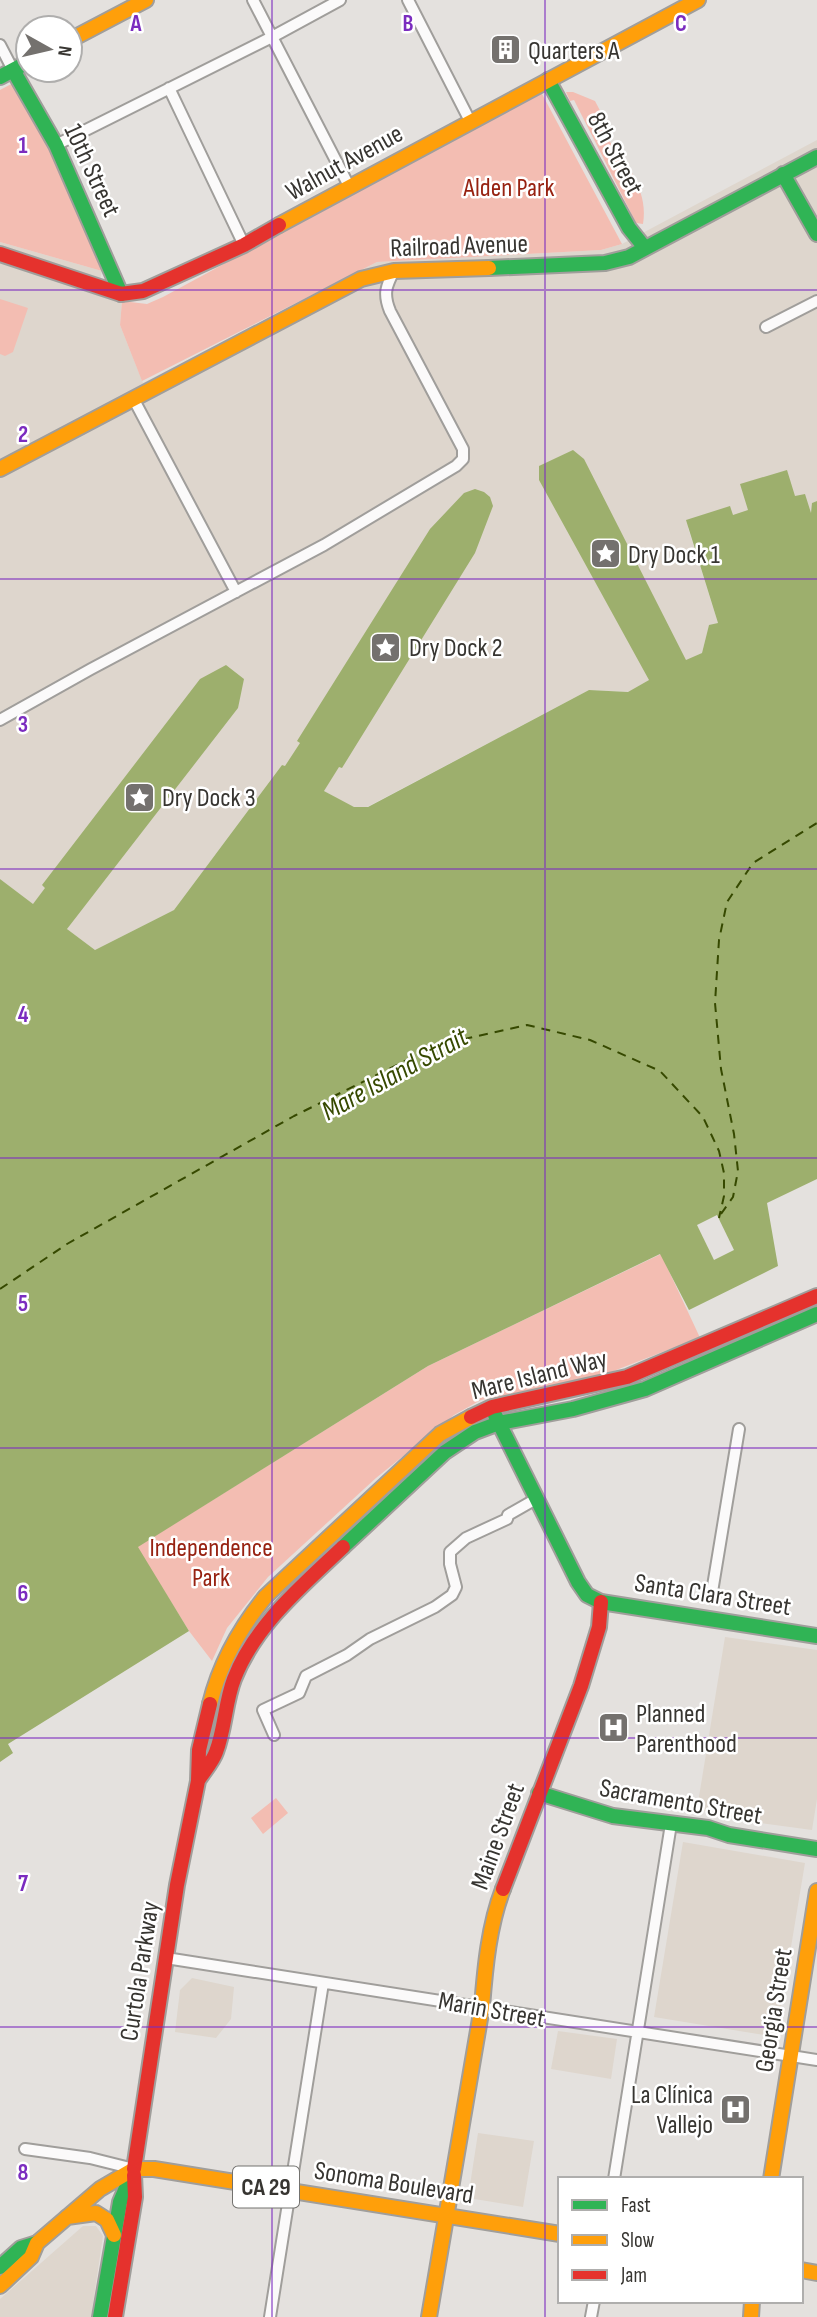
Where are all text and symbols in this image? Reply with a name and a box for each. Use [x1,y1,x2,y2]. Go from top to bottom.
text: A [130,10,143,38]
text: B [403,10,414,38]
text: C [675,10,687,38]
north arrow [14,14,84,84]
building icon: Quarters A [488,33,522,67]
place label: Quarters A [528,36,620,67]
text: N [52,45,76,58]
street label: 8th Street [580,107,649,201]
street label: 10th Street [57,119,127,222]
street label: Walnut Avenue [281,119,409,208]
text: 1 [18,132,28,160]
park label: Alden Park [463,173,555,204]
street label: Railroad Avenue [390,229,528,264]
text: 2 [18,421,28,449]
place icon: Dry Dock 1 [588,537,622,571]
place label: Dry Dock 1 [628,540,720,571]
place icon: Dry Dock 2 [369,630,403,664]
place label: Dry Dock 2 [409,633,502,664]
text: 3 [18,711,28,739]
place icon: Dry Dock 3 [122,780,156,814]
place label: Dry Dock 3 [162,783,256,814]
text: 4 [18,1001,29,1029]
water label: Mare Island Strait [316,1020,474,1128]
text: 5 [18,1290,28,1318]
street label: Mare Island Way [468,1344,610,1407]
park label: Independence Park [149,1533,273,1594]
street label: Santa Clara Street [632,1568,793,1623]
text: 6 [18,1580,28,1608]
place label: Planned Parenthood [636,1699,737,1760]
hospital icon: Planned Parenthood [596,1711,630,1745]
street label: Sacramento Street [597,1773,764,1832]
street label: Maine Street [465,1779,532,1894]
text: 7 [18,1870,28,1898]
street label: Curtola Parkway [114,1899,167,2043]
street label: Georgia Street [749,1946,800,2075]
street label: Marin Street [436,1986,548,2035]
place label: La Clínica Vallejo [631,2080,713,2141]
hospital icon: La Clínica Vallejo [719,2092,753,2126]
street label: Sonoma Boulevard [312,2156,475,2211]
text: 8 [18,2159,29,2187]
road number: CA 29 [233,2166,299,2208]
legend [558,2177,803,2303]
text: Fast [621,2193,651,2218]
text: Slow [621,2228,655,2253]
text: Jam [620,2263,647,2288]

